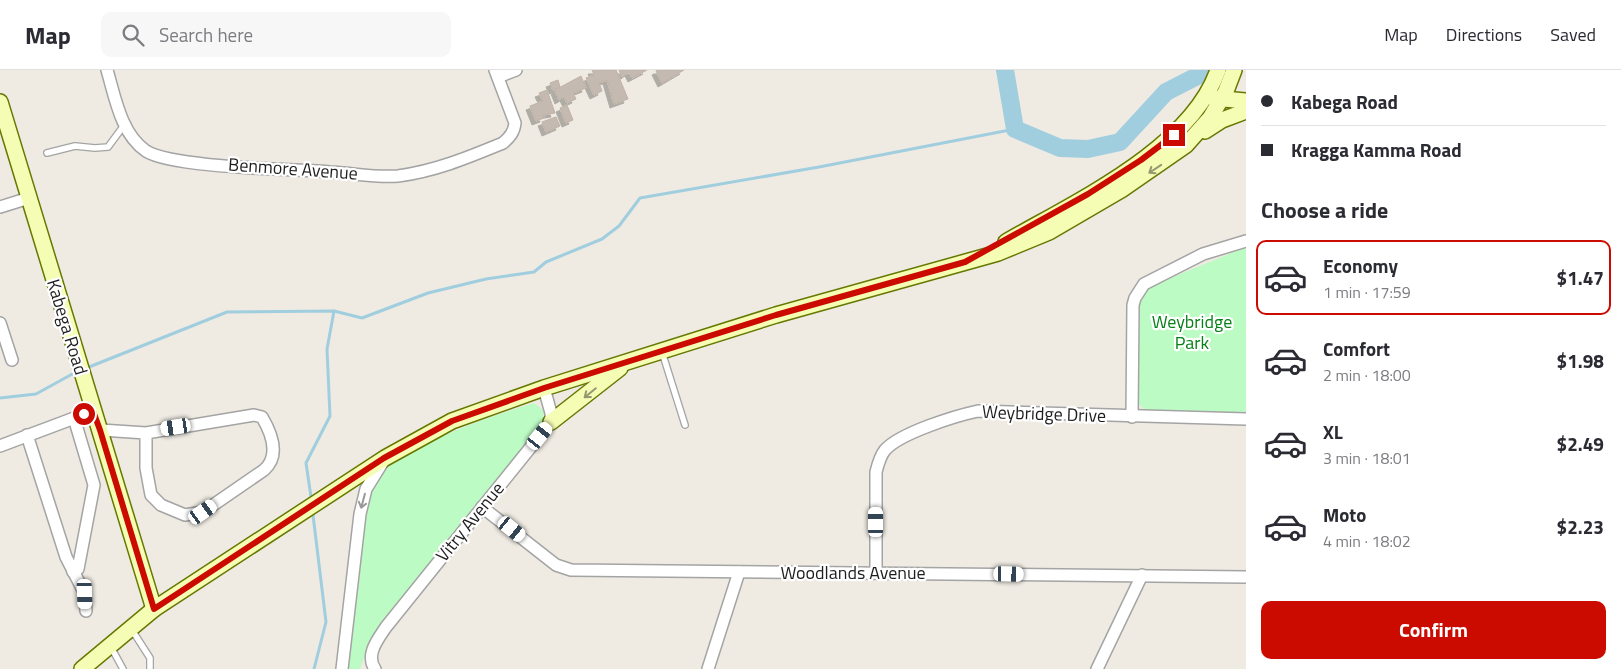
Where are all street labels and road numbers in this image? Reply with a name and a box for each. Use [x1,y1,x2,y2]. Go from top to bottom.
street label: Benmore Avenue [227,151,359,186]
street label: Kabega Road [40,276,95,378]
street label: Weybridge Drive [982,398,1106,429]
street label: Vitry Avenue [429,476,510,567]
street label: Woodlands Avenue [780,559,926,586]

